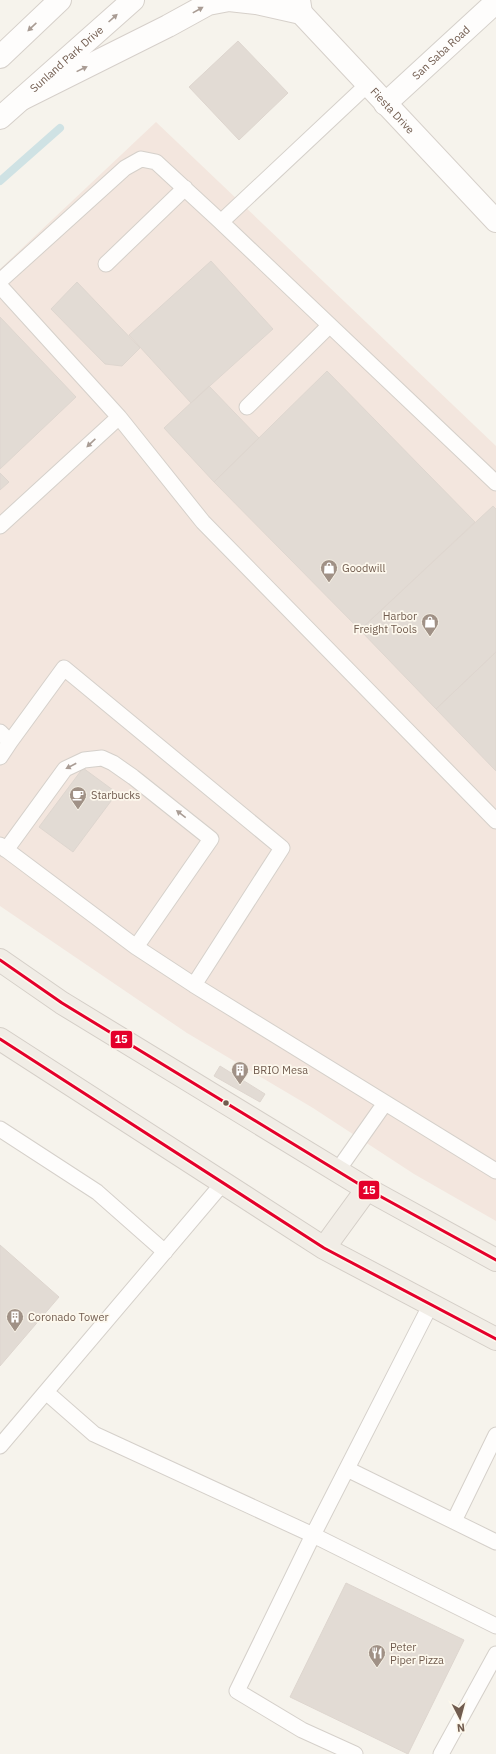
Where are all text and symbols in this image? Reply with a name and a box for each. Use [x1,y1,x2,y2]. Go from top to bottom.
one-way arrow [192,7,203,13]
one-way arrow [108,14,117,23]
one-way arrow [27,22,37,32]
street label: Sunland Park Drive [27,23,106,95]
street label: San Saba Road [409,23,473,83]
one-way arrow [76,66,88,72]
street label: Fiesta Drive [368,85,417,137]
one-way arrow [86,438,96,448]
shop icon: Goodwill [319,558,339,583]
place label: Goodwill [342,561,385,575]
place label: Harbor Freight Tools [354,609,417,636]
shop icon: Harbor Freight Tools [420,612,440,637]
one-way arrow [65,763,77,770]
cafe icon: Starbucks [68,785,88,810]
place label: Starbucks [91,788,140,802]
one-way arrow [175,810,186,818]
line badge: 15 [110,1030,133,1049]
text: 15 [114,1032,128,1046]
building icon: BRIO Mesa [230,1060,250,1085]
place label: BRIO Mesa [253,1063,308,1077]
unlabelled marker [221,1098,231,1108]
line badge: 15 [358,1180,380,1200]
text: 15 [362,1183,376,1197]
building icon: Coronado Tower [5,1307,25,1332]
place label: Coronado Tower [28,1310,109,1324]
place label: Peter Piper Pizza [390,1640,444,1667]
restaurant icon: Peter Piper Pizza [367,1643,387,1668]
north arrow [440,1698,480,1738]
text: N [456,1721,466,1735]

